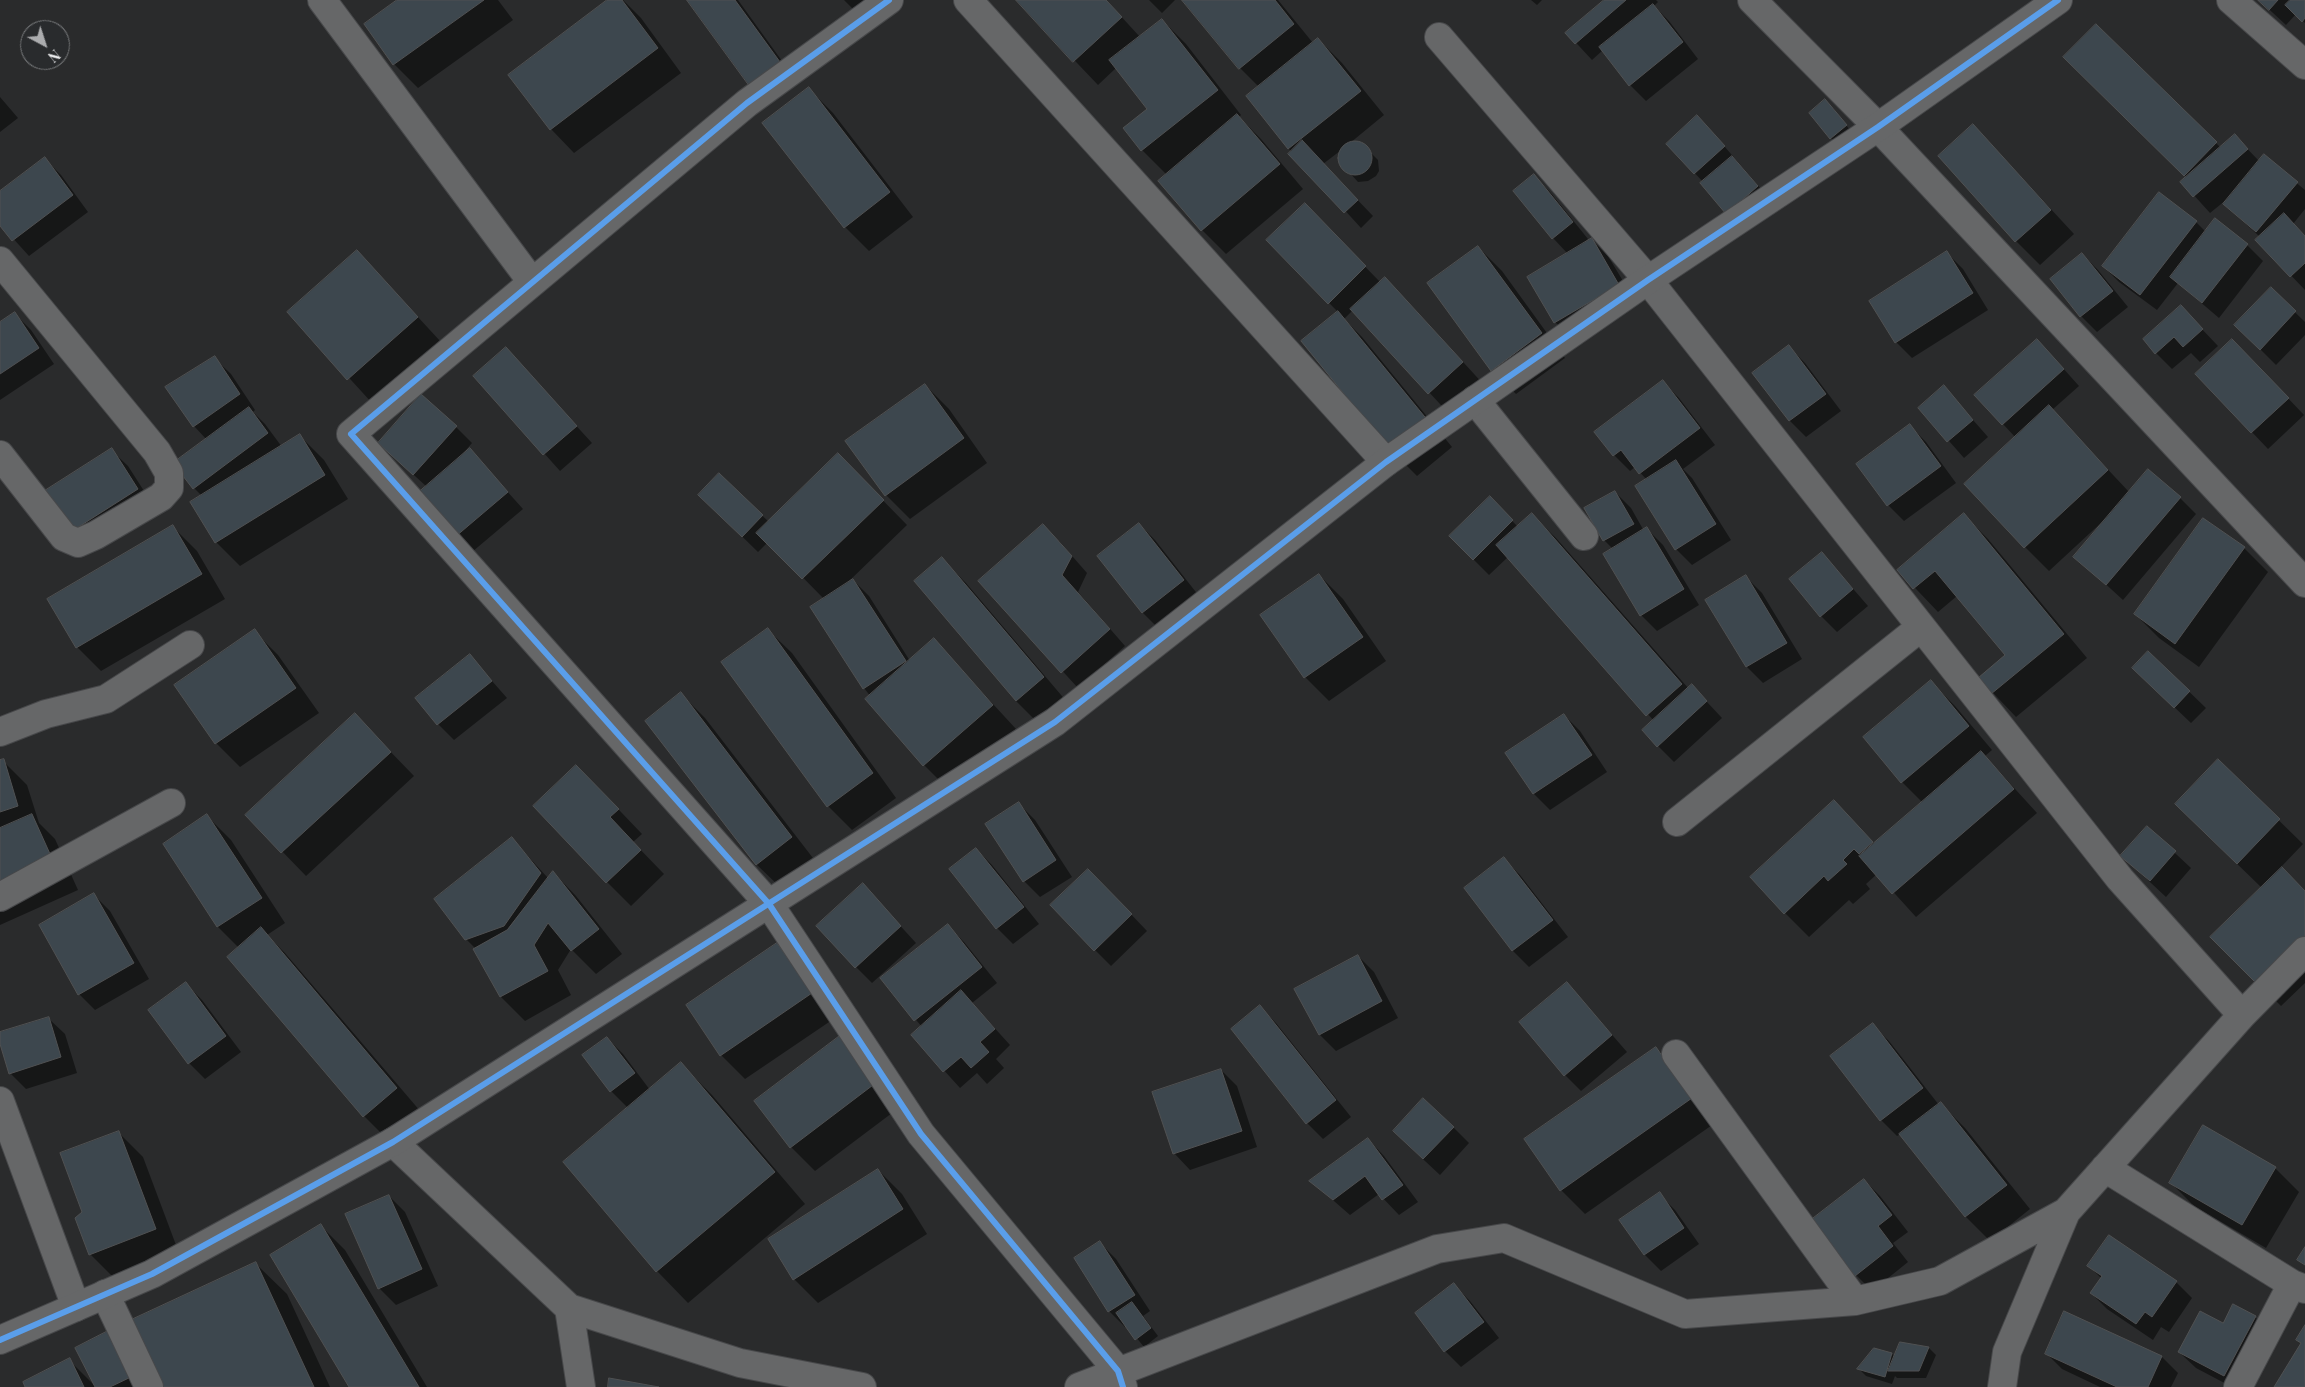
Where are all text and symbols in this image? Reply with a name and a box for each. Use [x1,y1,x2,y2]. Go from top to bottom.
north arrow [20,20,70,70]
text: N [44,46,64,67]

